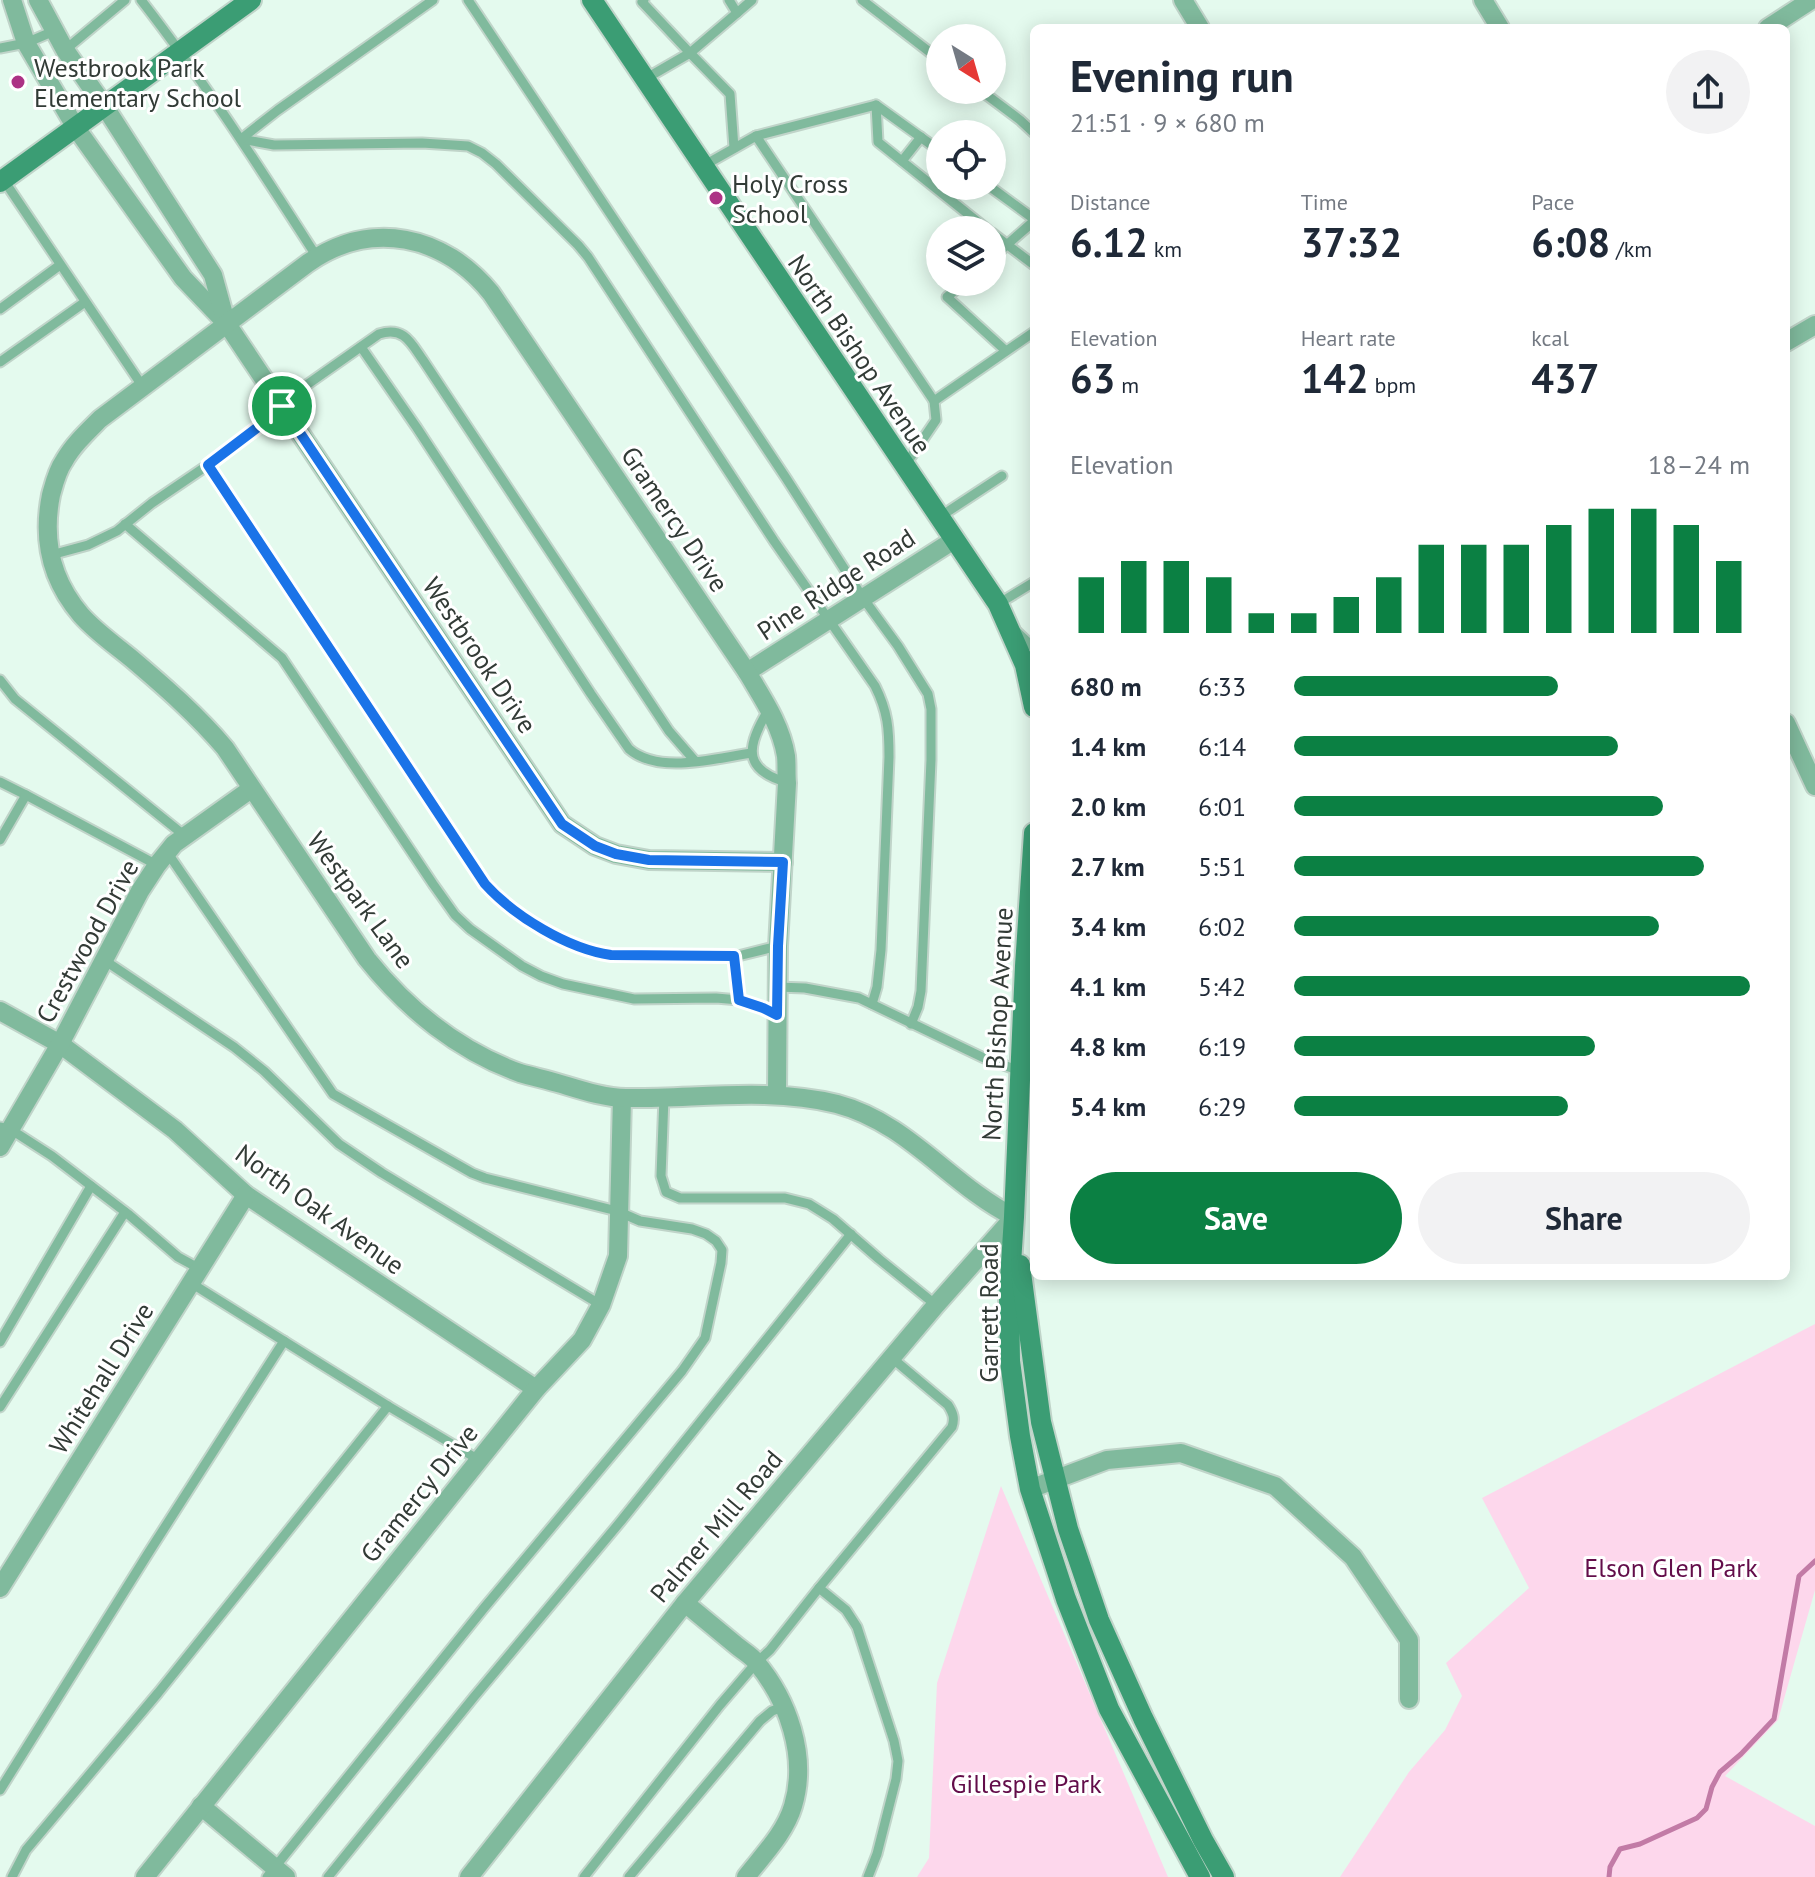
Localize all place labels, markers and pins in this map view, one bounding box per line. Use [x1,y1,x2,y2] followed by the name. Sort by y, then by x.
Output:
[34,51,242,114] place label: Westbrook Park Elementary School
[9,73,27,91] marker: Westbrook Park Elementary School
[732,167,848,230] place label: Holy Cross School
[707,189,725,207] marker: Holy Cross School
[248,372,316,440] pin

